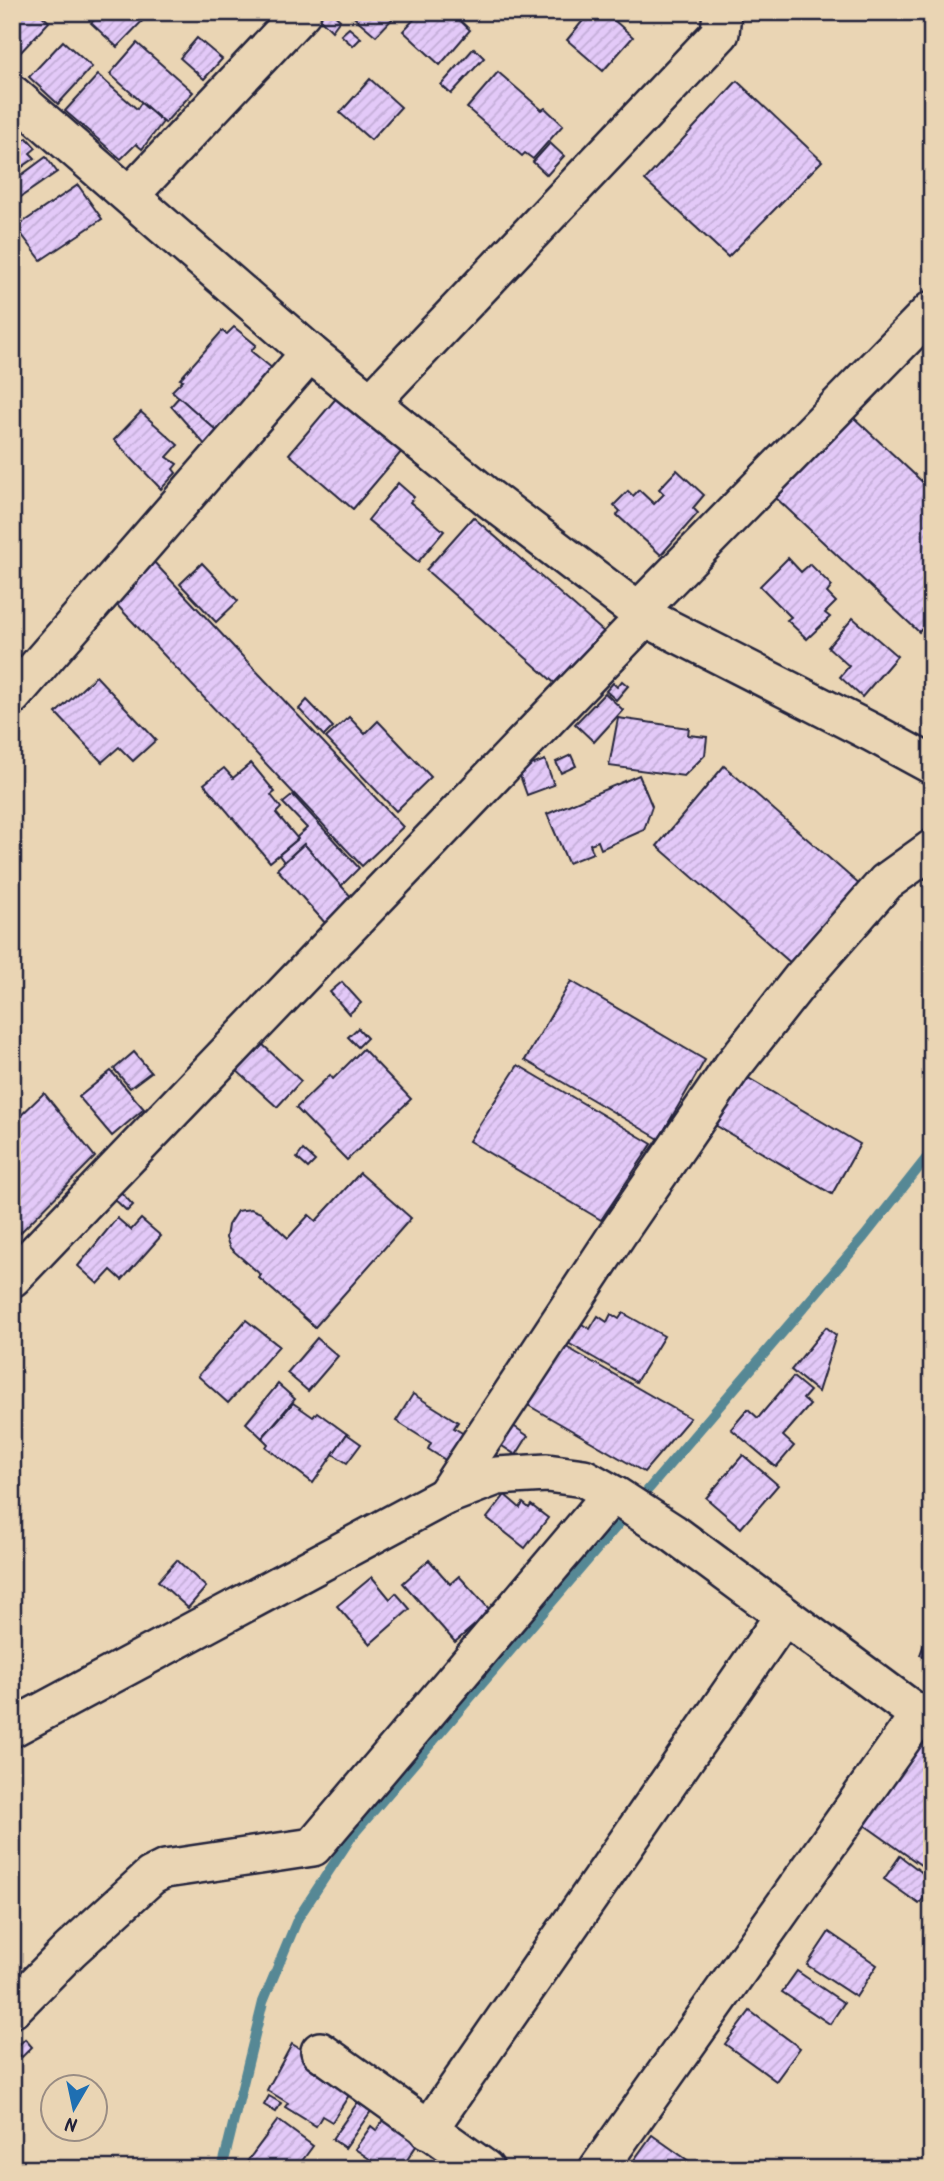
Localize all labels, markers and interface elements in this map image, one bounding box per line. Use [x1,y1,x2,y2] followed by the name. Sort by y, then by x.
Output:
[38,2072,108,2142] north arrow
[63,2107,80,2139] text: N

